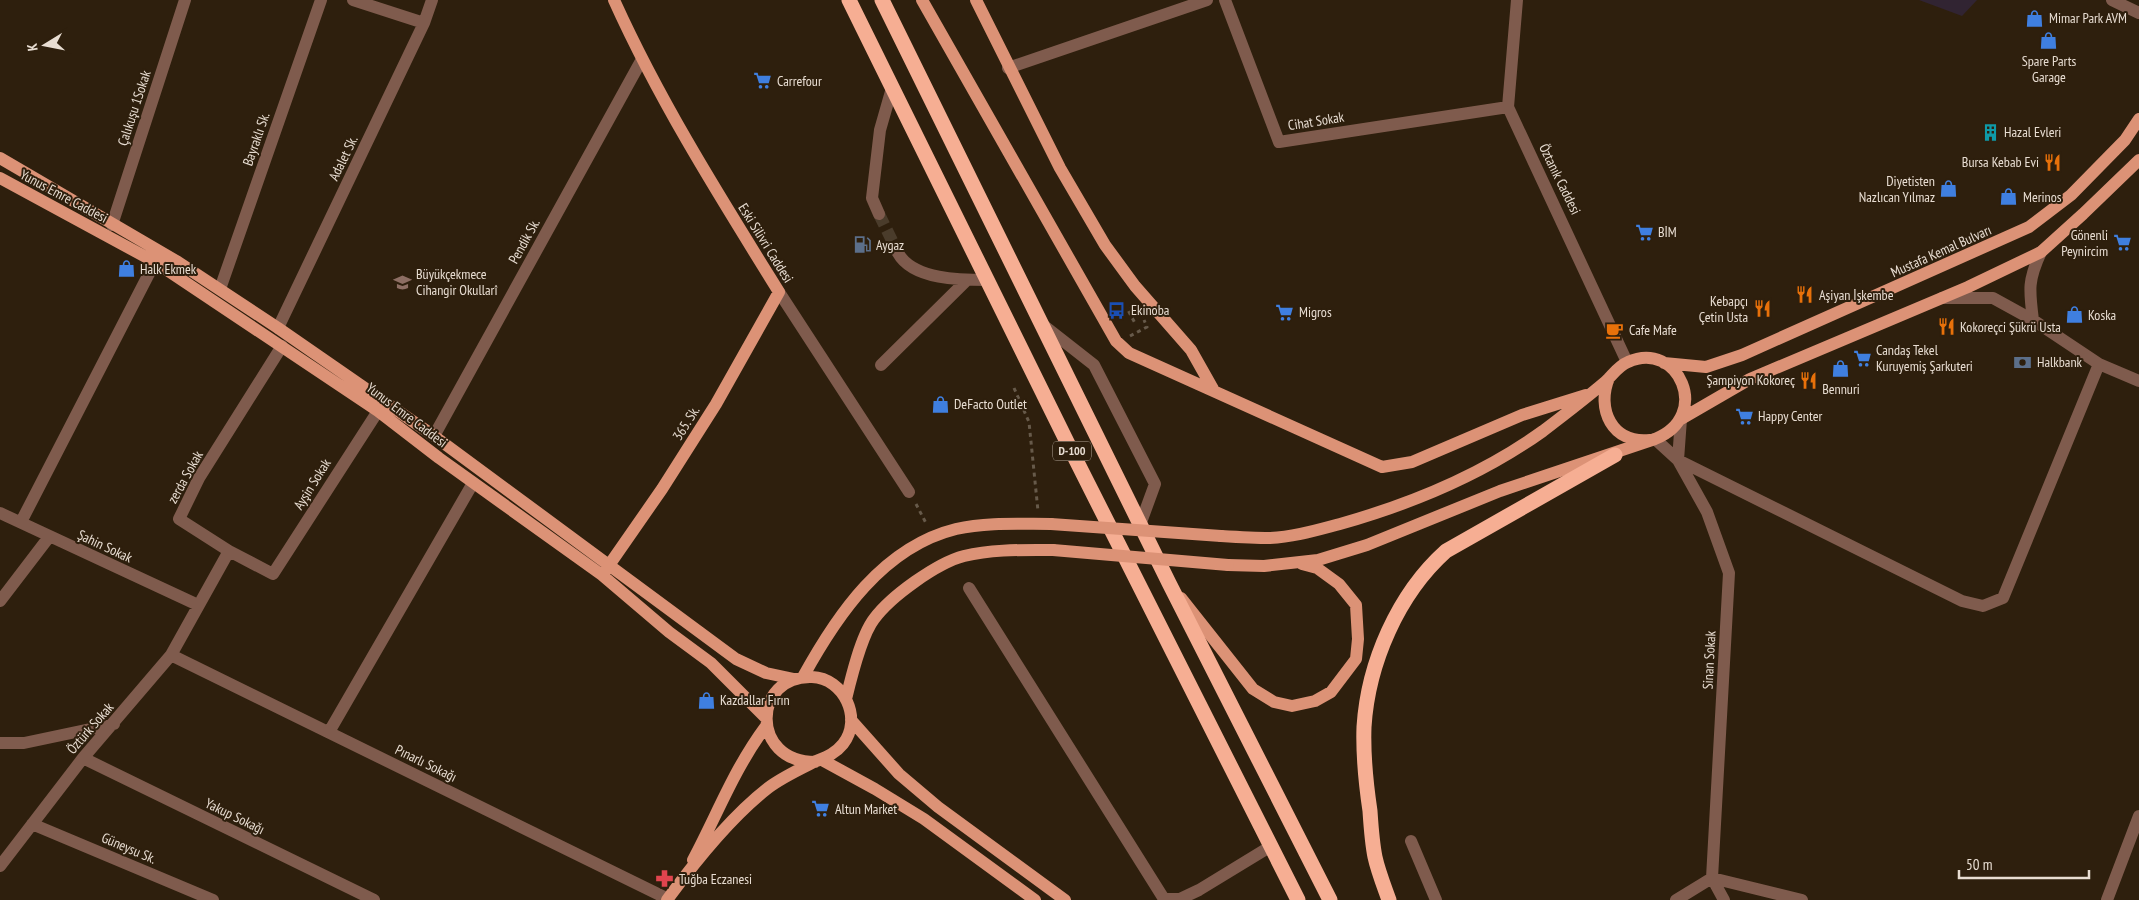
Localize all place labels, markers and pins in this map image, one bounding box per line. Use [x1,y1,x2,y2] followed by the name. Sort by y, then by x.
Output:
[2025,8,2045,28] shop icon: Mimar Park AVM
[2049,9,2127,27] place label: Mimar Park AVM
[2039,31,2059,51] shop icon: Spare Parts Garage
[2022,52,2077,86] place label: Spare Parts Garage
[753,71,773,91] supermarket icon: Carrefour
[777,72,822,90] place label: Carrefour
[1980,122,2000,142] building icon: Hazal Evleri
[2004,123,2061,141] place label: Hazal Evleri
[2043,152,2063,172] restaurant icon: Bursa Kebab Evi
[1962,153,2039,171] place label: Bursa Kebab Evi
[1859,172,1935,206] place label: Diyetisten Nazlıcan Yılmaz
[1939,179,1959,199] shop icon: Diyetisten Nazlıcan Yılmaz
[1999,187,2019,207] shop icon: Merinos
[2023,188,2062,206] place label: Merinos
[1634,222,1654,242] supermarket icon: BİM
[1658,223,1677,241] place label: BİM
[2061,226,2108,260] place label: Gönenli Peynircim
[2112,233,2132,253] supermarket icon: Gönenli Peynircim
[852,235,872,255] fuel station icon: Aygaz
[876,236,904,254] place label: Aygaz
[116,259,136,279] shop icon: Halk Ekmek
[140,260,197,278] place label: Halk Ekmek
[416,265,498,299] place label: Büyükçekmece Cihangir Okullarî
[392,272,412,292] school or university icon: Büyükçekmece Cihangir Okullarî
[1795,285,1815,305] restaurant icon: Aşiyan İşkembe
[1819,286,1894,304] place label: Aşiyan İşkembe
[1699,292,1748,326] place label: Kebapçı Çetin Usta
[1752,299,1772,319] restaurant icon: Kebapçı Çetin Usta
[1107,300,1127,320] bus stop icon: Ekinoba
[1131,301,1169,319] place label: Ekinoba
[1275,302,1295,322] supermarket icon: Migros
[1299,303,1332,321] place label: Migros
[2064,305,2084,325] shop icon: Koska
[2088,306,2116,324] place label: Koska
[1936,317,1956,337] restaurant icon: Kokoreçci Şükrü Usta
[1960,318,2061,336] place label: Kokoreçci Şükrü Usta
[1605,320,1625,340] cafe icon: Cafe Mafe
[1629,321,1677,339] place label: Cafe Mafe
[1876,341,1973,375] place label: Candaş Tekel Kuruyemiş Şarkuteri
[1852,348,1872,368] supermarket icon: Candaş Tekel Kuruyemiş Şarkuteri
[2013,352,2033,372] bank icon: Halkbank
[2037,353,2083,371] place label: Halkbank
[1831,359,1851,379] shop icon: Bennuri
[1799,370,1819,390] restaurant icon: Şampiyon Kokoreç
[1707,371,1795,389] place label: Şampiyon Kokoreç
[1822,380,1860,398] place label: Bennuri
[930,394,950,414] shop icon: DeFacto Outlet
[954,395,1027,413] place label: DeFacto Outlet
[1734,406,1754,426] supermarket icon: Happy Center
[1758,407,1822,425] place label: Happy Center
[696,690,716,710] shop icon: Kazdallar Fırın
[720,691,790,709] place label: Kazdallar Fırın
[811,799,831,819] supermarket icon: Altun Market
[835,800,897,818] place label: Altun Market
[655,869,675,889] pharmacy icon: Tuğba Eczanesi
[679,870,752,888] place label: Tuğba Eczanesi

